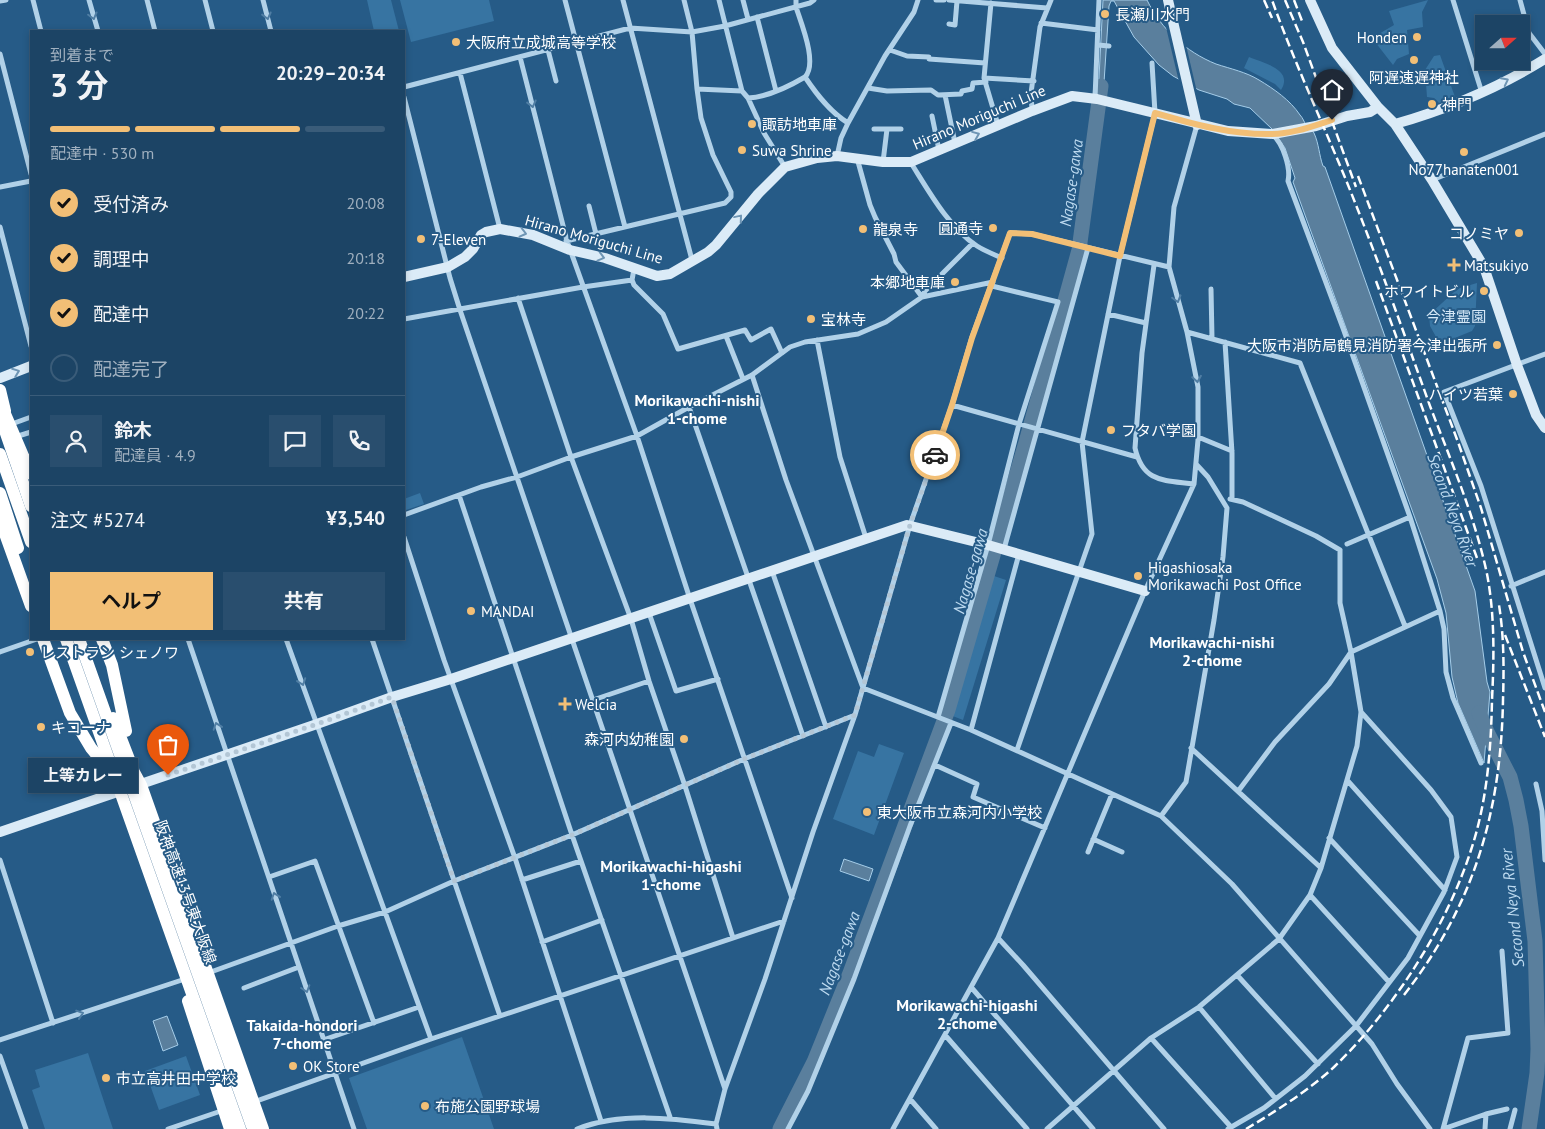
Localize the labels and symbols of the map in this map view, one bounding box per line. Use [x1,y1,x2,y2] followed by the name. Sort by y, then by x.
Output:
[1115,5,1190,24] place label: 長瀬川水門
[1099,8,1111,20] marker: 長瀬川水門
[88,11,98,19] one-way arrow
[261,11,272,20] one-way arrow
[1475,15,1530,70] north arrow
[1357,28,1407,47] place label: Honden
[1411,31,1423,43] marker: Honden
[466,33,616,52] place label: 大阪府立成城高等学校
[450,36,462,48] marker: 大阪府立成城高等学校
[1408,54,1420,66] marker: 阿遅速遅神社
[1369,68,1459,87] place label: 阿遅速遅神社
[1311,69,1353,120] pin
[1500,77,1509,87] one-way arrow
[910,80,1048,154] street label: Hirano Moriguchi Line
[1442,95,1472,114] place label: 神門
[1426,98,1438,110] marker: 神門
[526,99,537,108] one-way arrow
[762,115,837,134] place label: 諏訪地車庫
[746,118,758,130] marker: 諏訪地車庫
[971,130,980,141] one-way arrow
[1055,138,1087,228] water label: Nagase-gawa
[752,141,832,160] place label: Suwa Shrine
[736,144,748,156] marker: Suwa Shrine
[1458,146,1470,158] marker: No77hanaten001
[1408,160,1520,179] place label: No77hanaten001
[523,210,665,268] street label: Hirano Moriguchi Line
[733,215,741,224] one-way arrow
[938,219,983,238] place label: 圓通寺
[873,220,918,239] place label: 龍泉寺
[987,222,999,234] marker: 圓通寺
[857,223,869,235] marker: 龍泉寺
[1449,224,1509,243] place label: コノミヤ
[518,227,527,238] one-way arrow
[1513,227,1525,239] marker: コノミヤ
[431,230,486,249] place label: 7-Eleven
[415,233,427,245] marker: 7-Eleven
[596,251,605,262] one-way arrow
[1464,256,1529,275] place label: Matsukiyo
[1448,259,1460,271] marker: Matsukiyo
[870,273,945,292] place label: 本郷地車庫
[949,276,961,288] marker: 本郷地車庫
[1384,282,1474,301] place label: ホワイトビル
[1478,285,1490,297] marker: ホワイトビル
[1172,294,1182,303] one-way arrow
[1426,307,1486,326] park label: 今津霊園
[821,310,866,329] place label: 宝林寺
[805,313,817,325] marker: 宝林寺
[1247,336,1487,355] place label: 大阪市消防局鶴見消防署今津出張所
[1491,339,1503,351] marker: 大阪市消防局鶴見消防署今津出張所
[11,368,19,378] one-way arrow
[1191,376,1202,384] one-way arrow
[1428,385,1503,404] place label: ハイツ若葉
[1507,388,1519,400] marker: ハイツ若葉
[634,390,760,428] district label: Morikawachi-nishi 1-chome
[1121,421,1196,440] place label: フタバ学園
[1105,424,1117,436] marker: フタバ学園
[910,430,960,480] courier
[1423,450,1483,571] water label: Second Neya River
[948,526,992,616] water label: Nagase-gawa
[1148,558,1302,594] place label: Higashiosaka Morikawachi Post Office
[1132,570,1144,582] marker: Higashiosaka Morikawachi Post Office
[481,602,534,621] place label: MANDAI
[465,605,477,617] marker: MANDAI
[1149,632,1275,670] district label: Morikawachi-nishi 2-chome
[40,643,179,662] place label: レストラン シェノワ
[24,646,36,658] marker: レストラン シェノワ
[296,677,306,685] one-way arrow
[575,695,617,714] place label: Welcia
[559,698,571,710] marker: Welcia
[51,718,111,737] place label: キコーナ
[35,721,47,733] marker: キコーナ
[213,722,223,730] one-way arrow
[147,724,189,775] pin
[584,730,674,749] place label: 森河内幼稚園
[678,733,690,745] marker: 森河内幼稚園
[28,758,138,792] callout: 上等カレー
[877,803,1042,822] place label: 東大阪市立森河内小学校
[861,806,873,818] marker: 東大阪市立森河内小学校
[151,818,221,966] street label: 阪神高速13号東大阪線
[1496,846,1528,968] water label: Second Neya River
[600,856,742,894] district label: Morikawachi-higashi 1-chome
[271,892,281,901] one-way arrow
[814,908,864,998] water label: Nagase-gawa
[301,984,311,992] one-way arrow
[896,995,1038,1033] district label: Morikawachi-higashi 2-chome
[75,1010,83,1020] one-way arrow
[247,1015,357,1053] district label: Takaida-hondori 7-chome
[303,1057,360,1076] place label: OK Store
[287,1060,299,1072] marker: OK Store
[116,1069,236,1088] place label: 市立高井田中学校
[100,1072,112,1084] marker: 市立高井田中学校
[435,1097,540,1116] place label: 布施公園野球場
[419,1100,431,1112] marker: 布施公園野球場

